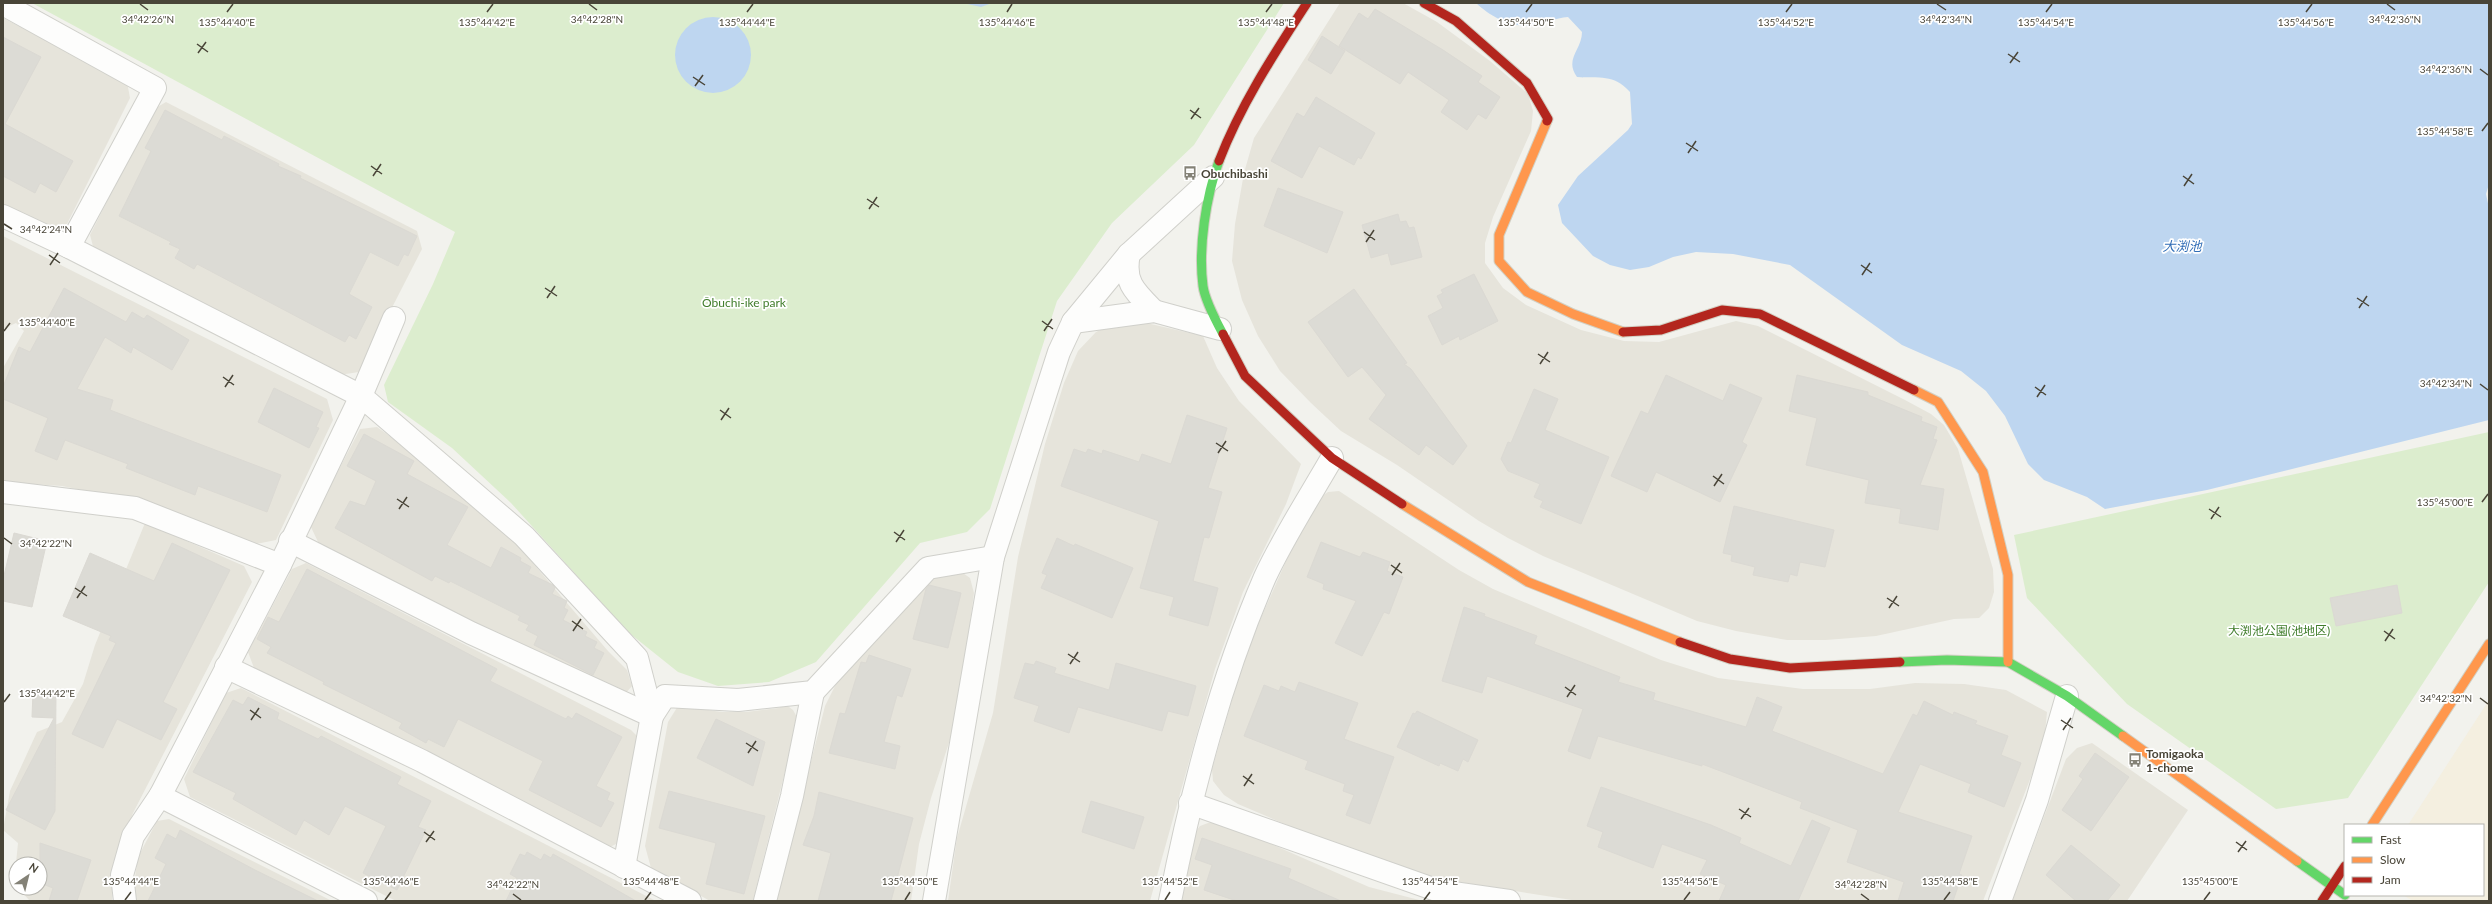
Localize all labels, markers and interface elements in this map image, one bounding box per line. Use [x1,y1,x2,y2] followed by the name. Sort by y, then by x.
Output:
[122,13,174,25] text: 34°42'26"N
[571,13,623,25] text: 34°42'28"N
[1920,13,1972,25] text: 34°42'34"N
[2369,13,2421,25] text: 34°42'36"N
[199,16,255,28] text: 135°44'40"E
[459,16,515,28] text: 135°44'42"E
[719,16,775,28] text: 135°44'44"E
[979,16,1035,28] text: 135°44'46"E
[1238,16,1294,28] text: 135°44'48"E
[1498,16,1554,28] text: 135°44'50"E
[1758,16,1814,28] text: 135°44'52"E
[2018,16,2074,28] text: 135°44'54"E
[2278,16,2334,28] text: 135°44'56"E
[2420,63,2472,75] text: 34°42'36"N
[2417,125,2473,137] text: 135°44'58"E
[1182,165,1198,181] bus stop icon: Obuchibashi
[1201,166,1268,181] place label: Obuchibashi
[20,223,72,235] text: 34°42'24"N
[2162,238,2203,254] water label: 大渕池
[702,295,787,310] park label: Ōbuchi-ike park
[19,316,75,328] text: 135°44'40"E
[2420,377,2472,389] text: 34°42'34"N
[2417,496,2473,508] text: 135°45'00"E
[20,537,72,549] text: 34°42'22"N
[2228,623,2330,638] park label: 大渕池公園(池地区)
[19,687,75,699] text: 135°44'42"E
[2420,692,2472,704] text: 34°42'32"N
[2146,746,2204,775] place label: Tomigaoka 1-chome
[2127,752,2143,768] bus stop icon: Tomigaoka 1-chome
[2344,824,2484,896] legend
[2380,832,2402,847] text: Fast
[2380,852,2406,867] text: Slow
[8,856,48,896] north arrow
[27,860,41,875] text: N
[2380,872,2401,887] text: Jam
[103,875,159,887] text: 135°44'44"E
[363,875,419,887] text: 135°44'46"E
[623,875,679,887] text: 135°44'48"E
[882,875,938,887] text: 135°44'50"E
[1142,875,1198,887] text: 135°44'52"E
[1402,875,1458,887] text: 135°44'54"E
[1662,875,1718,887] text: 135°44'56"E
[1922,875,1978,887] text: 135°44'58"E
[2182,875,2238,887] text: 135°45'00"E
[487,878,539,890] text: 34°42'22"N
[1835,878,1887,890] text: 34°42'28"N

